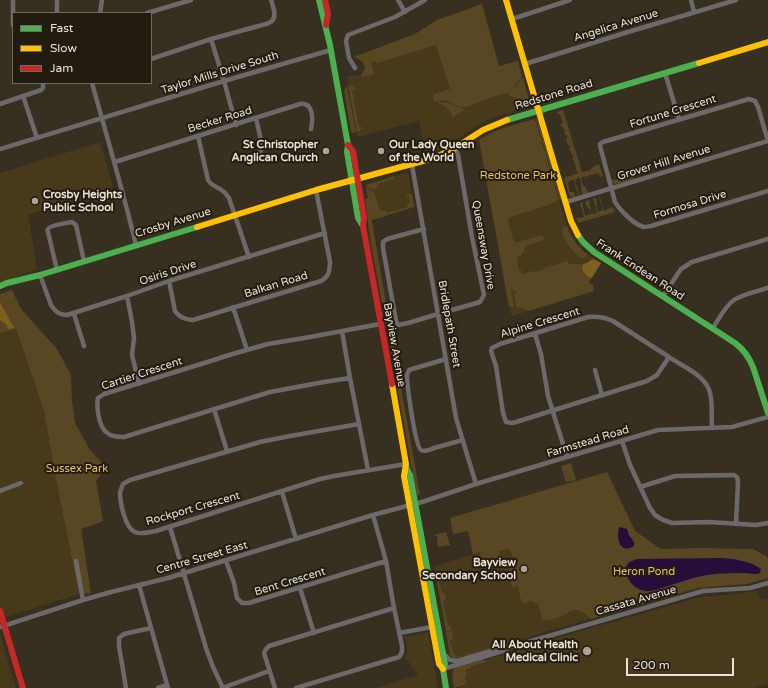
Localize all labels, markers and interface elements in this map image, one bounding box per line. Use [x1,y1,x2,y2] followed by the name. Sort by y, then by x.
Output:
[572,7,660,45] street label: Angelica Avenue
[12,12,152,84] legend
[50,21,73,35] text: Fast
[50,41,77,55] text: Slow
[160,49,280,97] street label: Taylor Mills Drive South
[50,61,73,75] text: Jam
[514,77,594,113] street label: Redstone Road
[628,93,718,131] street label: Fortune Crescent
[186,104,254,136] street label: Becker Road
[232,138,318,164] place label: St Christopher Anglican Church
[389,138,475,164] place label: Our Lady Queen of the World
[616,143,712,183] street label: Grover Hill Avenue
[321,146,331,156] marker: St Christopher Anglican Church
[376,146,386,156] marker: Our Lady Queen of the World
[480,169,556,183] park label: Redstone Park
[43,188,122,214] place label: Crosby Heights Public School
[652,188,728,222] street label: Formosa Drive
[30,196,40,206] marker: Crosby Heights Public School
[469,199,497,291] street label: Queensway Drive
[133,205,213,241] street label: Crosby Avenue
[593,237,687,303] street label: Frank Endean Road
[138,258,198,288] street label: Osiris Drive
[243,269,309,301] street label: Balkan Road
[435,279,463,369] street label: Bridlepath Street
[380,302,408,388] street label: Bayview Avenue
[499,305,581,341] street label: Alpine Crescent
[100,355,184,393] street label: Cartier Crescent
[545,423,631,461] street label: Farmstead Road
[46,462,108,476] park label: Sussex Park
[144,489,242,529] street label: Rockport Crescent
[155,539,249,577] street label: Centre Street East
[422,556,516,582] place label: Bayview Secondary School
[519,564,529,574] marker: Bayview Secondary School
[253,565,327,599] street label: Bent Crescent
[613,565,675,579] park label: Heron Pond
[594,583,678,619] street label: Cassata Avenue
[492,638,578,664] place label: All About Health Medical Clinic
[581,645,593,657] marker: All About Health Medical Clinic
[628,650,736,676] scale bar
[633,658,670,672] text: 200 m

